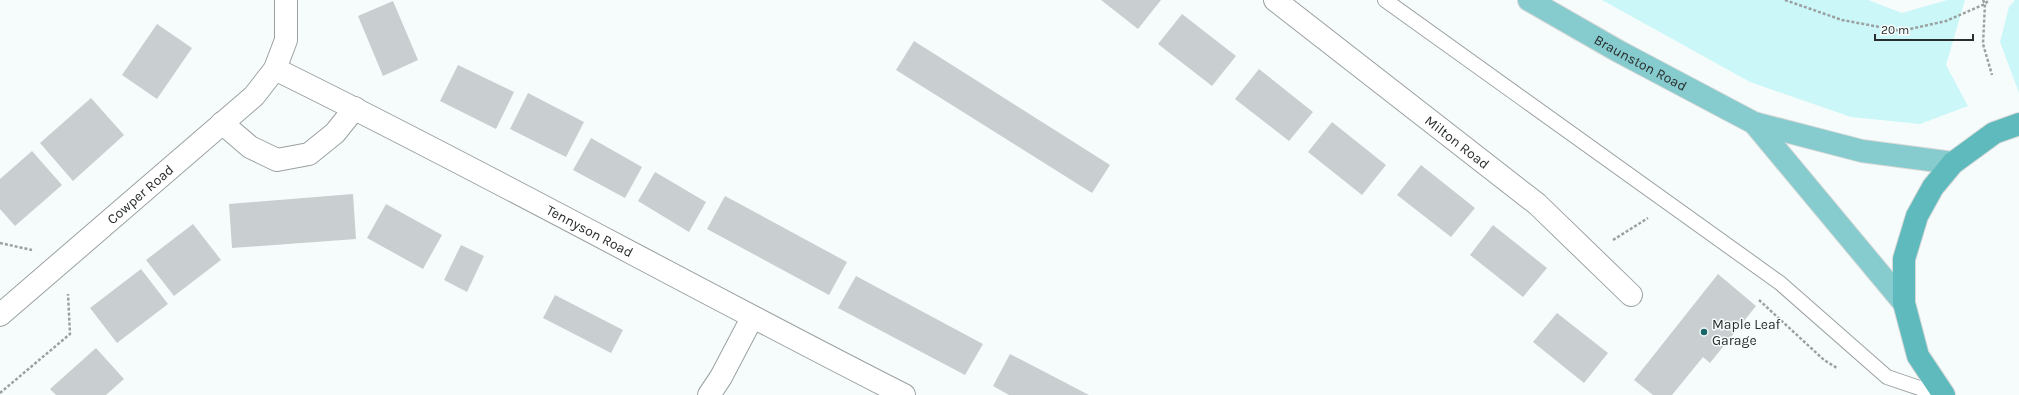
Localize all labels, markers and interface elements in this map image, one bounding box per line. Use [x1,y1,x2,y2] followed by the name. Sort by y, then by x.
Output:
[1875,16,1973,42] scale bar
[1881,23,1909,37] text: 20 m
[1591,31,1690,95] street label: Braunston Road
[1421,112,1493,173] street label: Milton Road
[104,161,177,228] street label: Cowper Road
[543,201,636,261] street label: Tennyson Road
[1712,316,1781,349] place label: Maple Leaf Garage
[1699,327,1709,337] marker: Maple Leaf Garage

